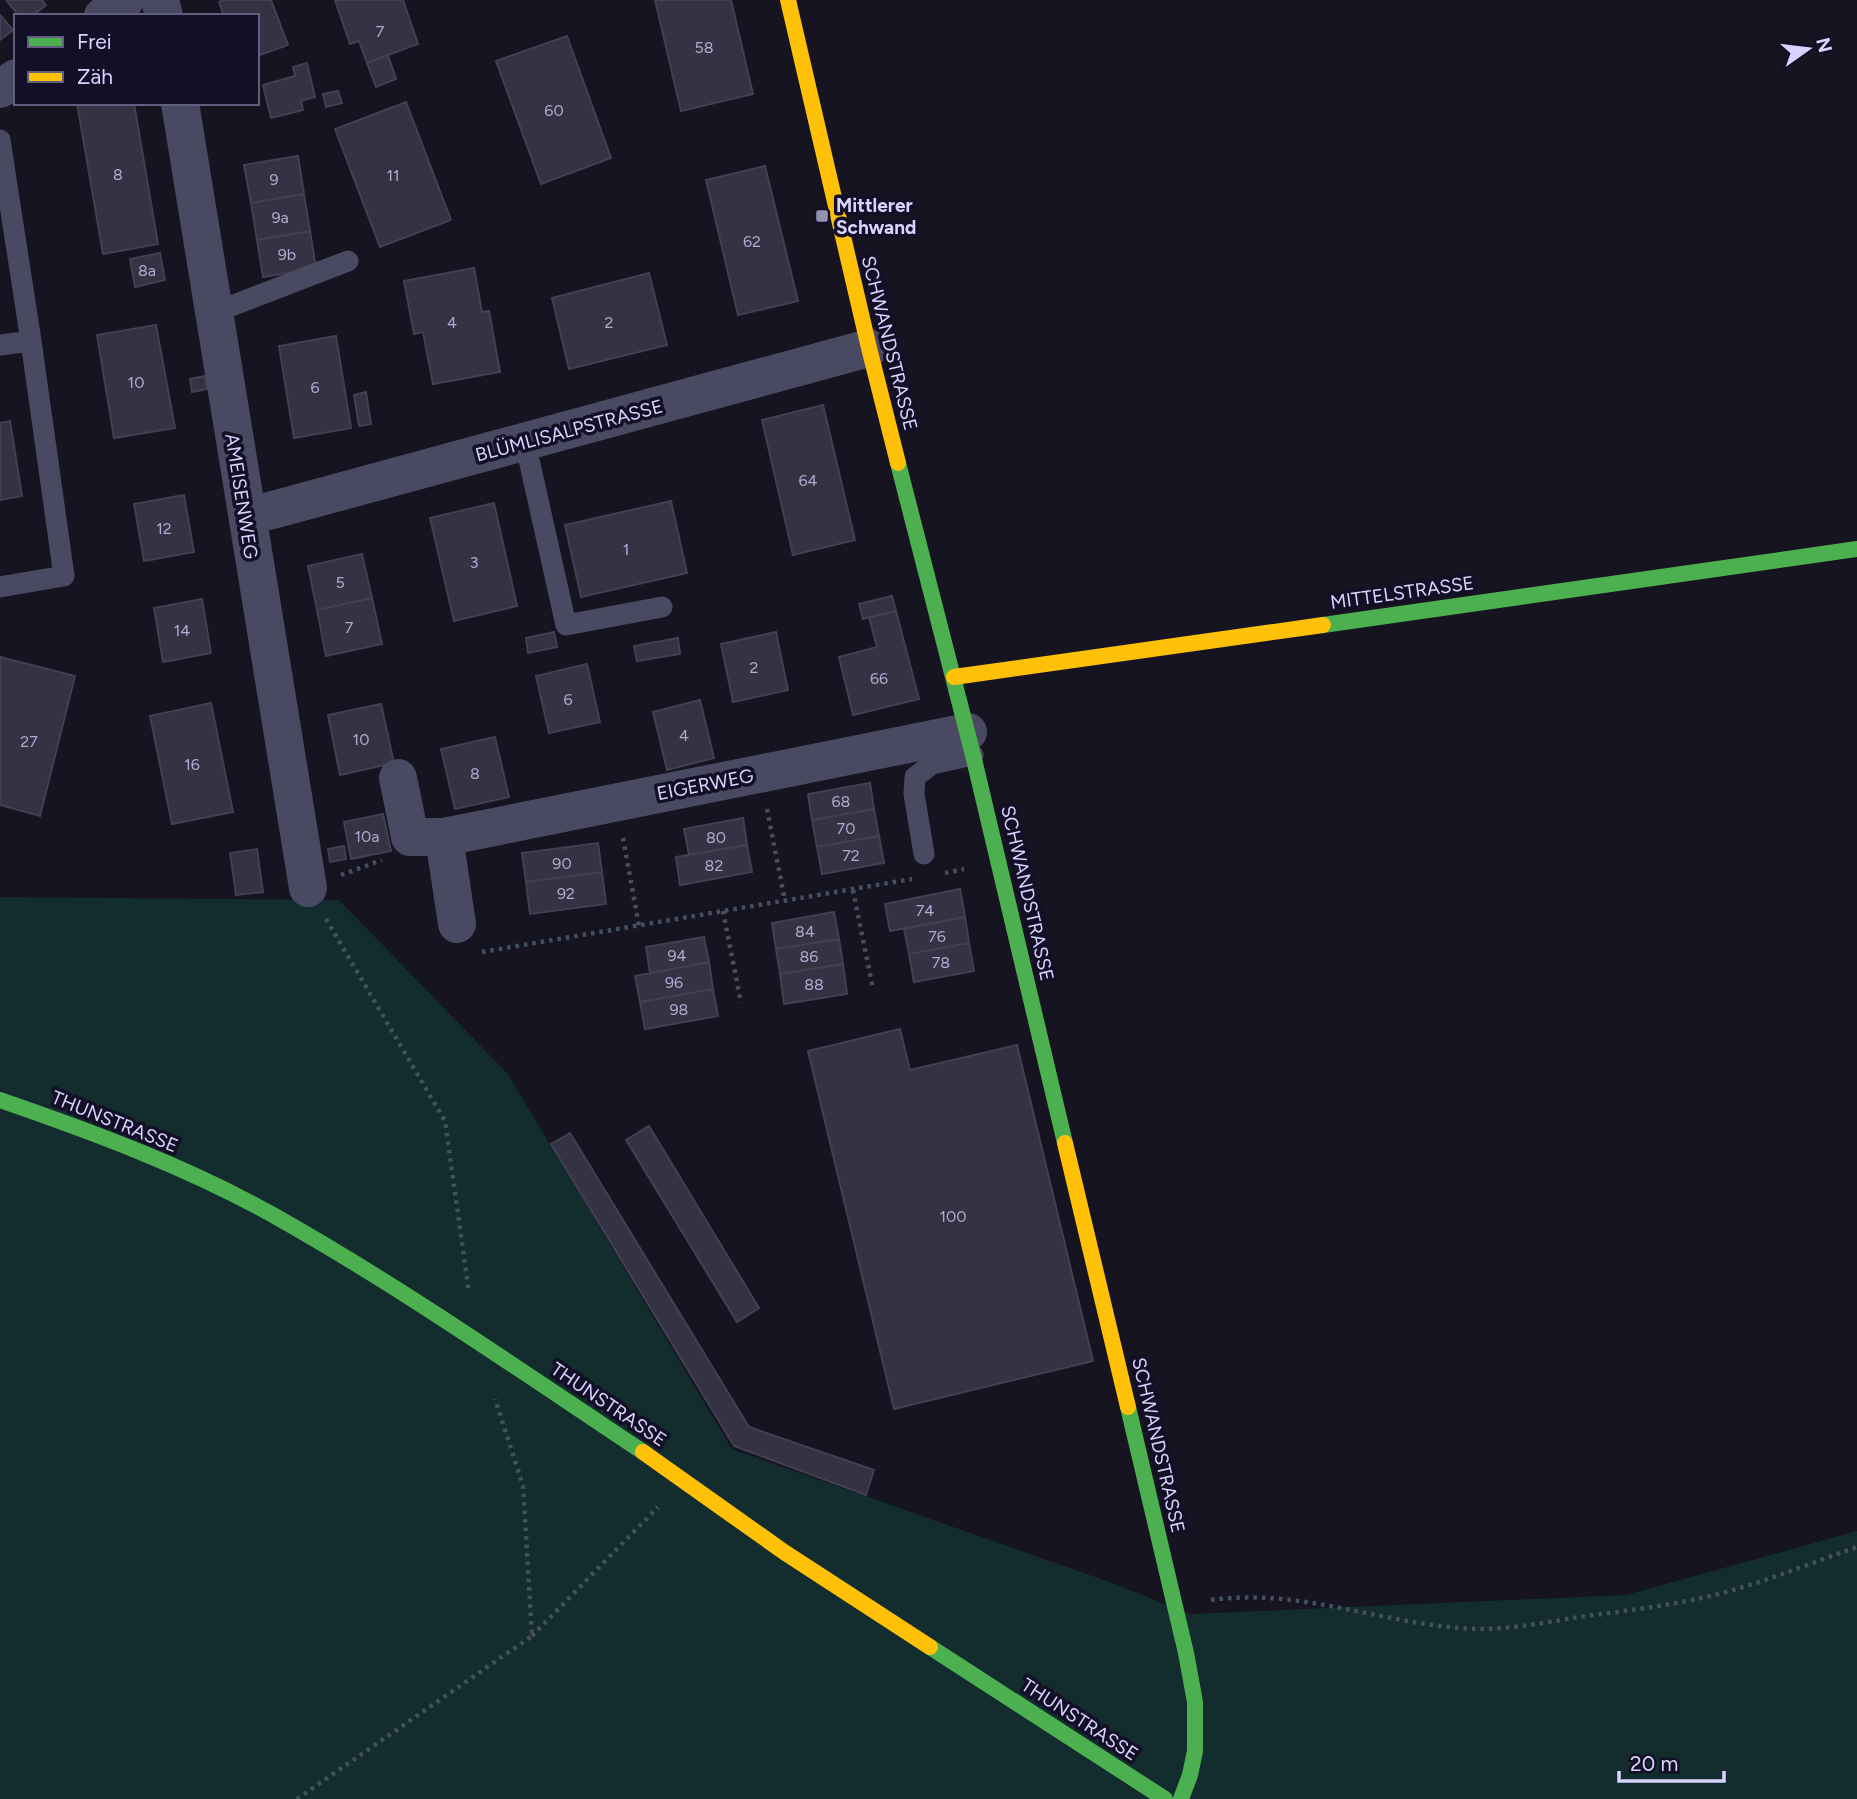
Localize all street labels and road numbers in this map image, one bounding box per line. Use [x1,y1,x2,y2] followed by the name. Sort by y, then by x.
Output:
[857,253,922,433] street label: SCHWANDSTRASSE
[473,394,665,467] street label: BLÜMLISALPSTRASSE
[220,432,263,561] street label: AMEISENWEG
[1329,571,1475,614] street label: MITTELSTRASSE
[655,764,755,805] street label: EIGERWEG
[996,803,1059,983] street label: SCHWANDSTRASSE
[48,1086,181,1157] street label: THUNSTRASSE
[1127,1355,1190,1535] street label: SCHWANDSTRASSE
[547,1357,671,1452] street label: THUNSTRASSE
[1017,1673,1142,1766] street label: THUNSTRASSE

